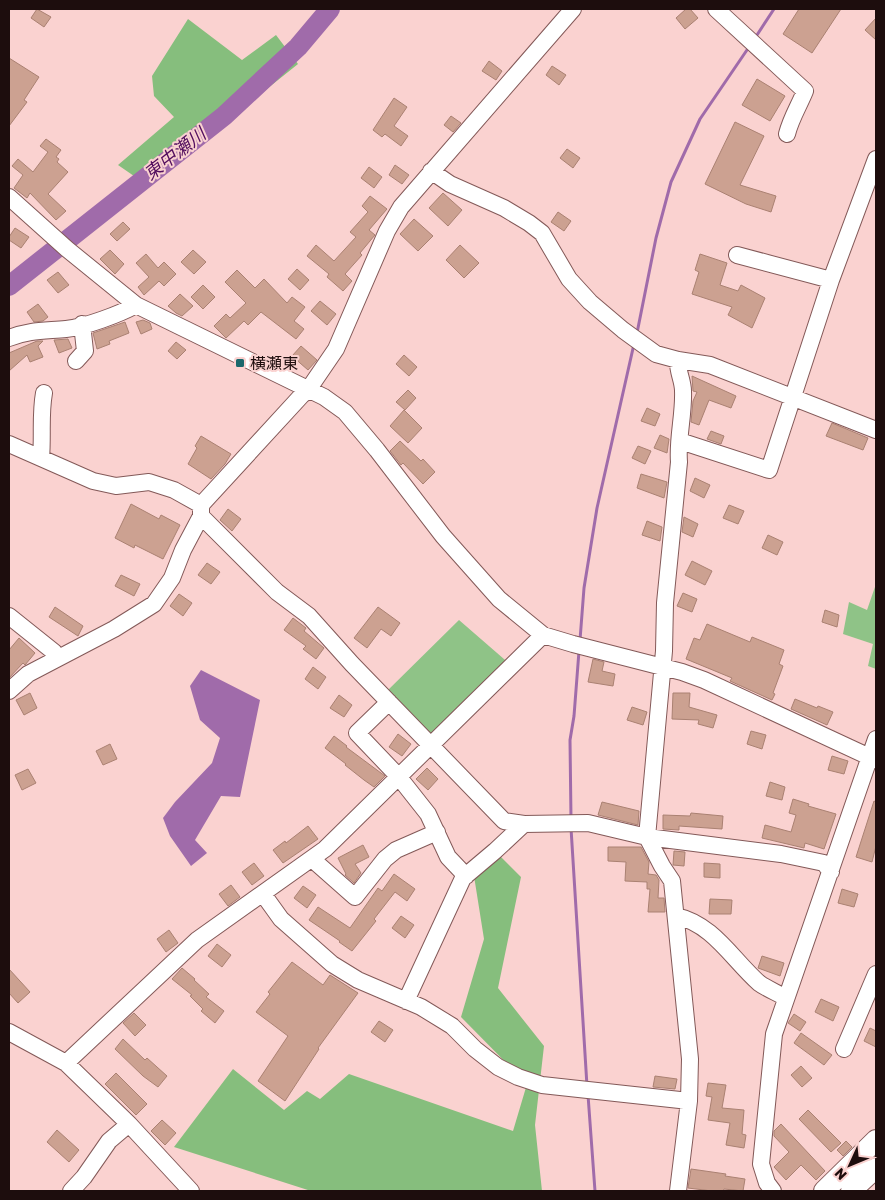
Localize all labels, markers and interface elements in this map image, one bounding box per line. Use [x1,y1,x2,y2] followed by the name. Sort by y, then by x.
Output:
[140,122,212,185] water label: 東中瀬川
[250,354,298,373] place label: 横瀬東
[234,357,246,369] marker: 横瀬東
[825,1140,875,1190] north arrow
[831,1164,851,1183] text: N

